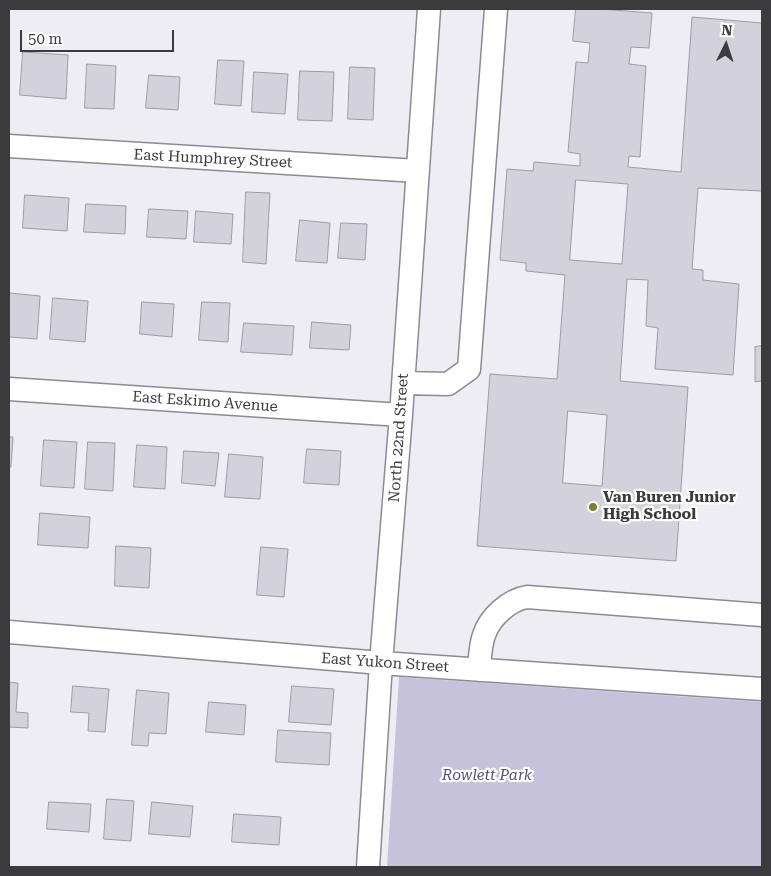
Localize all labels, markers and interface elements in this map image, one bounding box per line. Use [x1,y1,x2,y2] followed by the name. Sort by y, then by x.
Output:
[22,20,176,52] scale bar
[701,20,751,70] north arrow
[721,22,733,38] text: N
[28,30,62,48] text: 50 m
[133,146,293,172] street label: East Humphrey Street
[386,373,412,503] street label: North 22nd Street
[132,388,278,416] street label: East Eskimo Avenue
[603,489,736,524] place label: Van Buren Junior High School
[587,501,599,513] marker: Van Buren Junior High School
[321,650,449,676] street label: East Yukon Street
[442,767,532,785] park label: Rowlett Park

